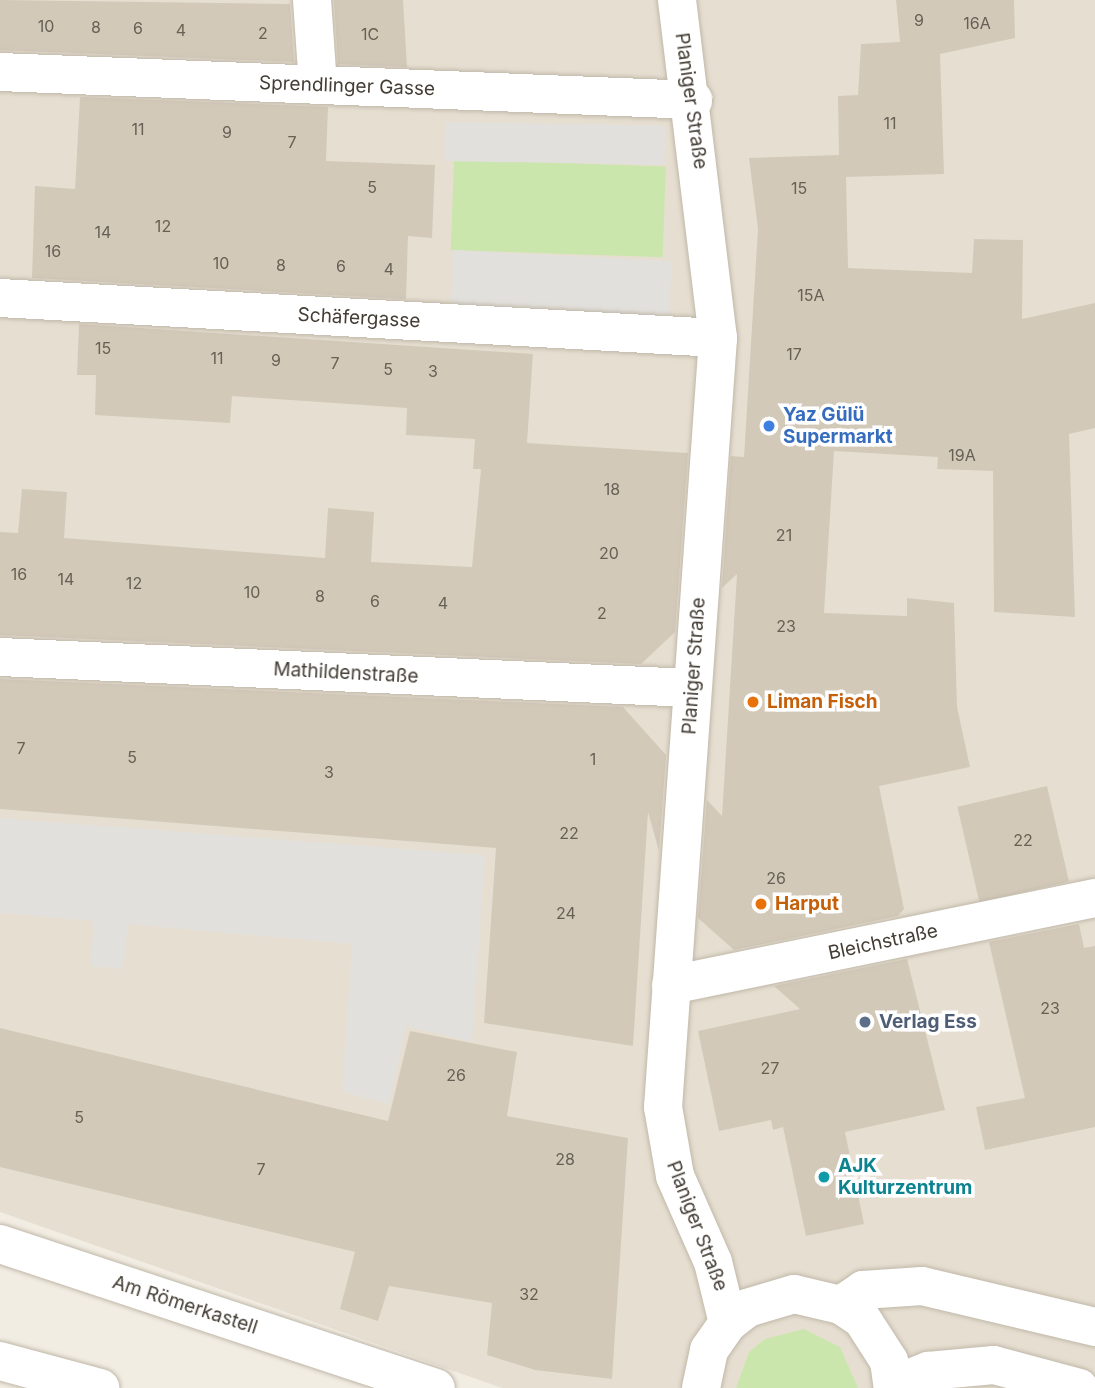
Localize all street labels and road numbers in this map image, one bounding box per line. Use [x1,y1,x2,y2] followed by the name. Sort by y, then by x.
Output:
[670,31,712,171] street label: Planiger Straße
[259,72,435,100] street label: Sprendlinger Gasse
[297,303,421,333] street label: Schäfergasse
[678,597,710,735] street label: Planiger Straße
[273,658,419,688] street label: Mathildenstraße
[826,919,940,965] street label: Bleichstraße
[662,1158,732,1294] street label: Planiger Straße
[110,1271,260,1339] street label: Am Römerkastell

